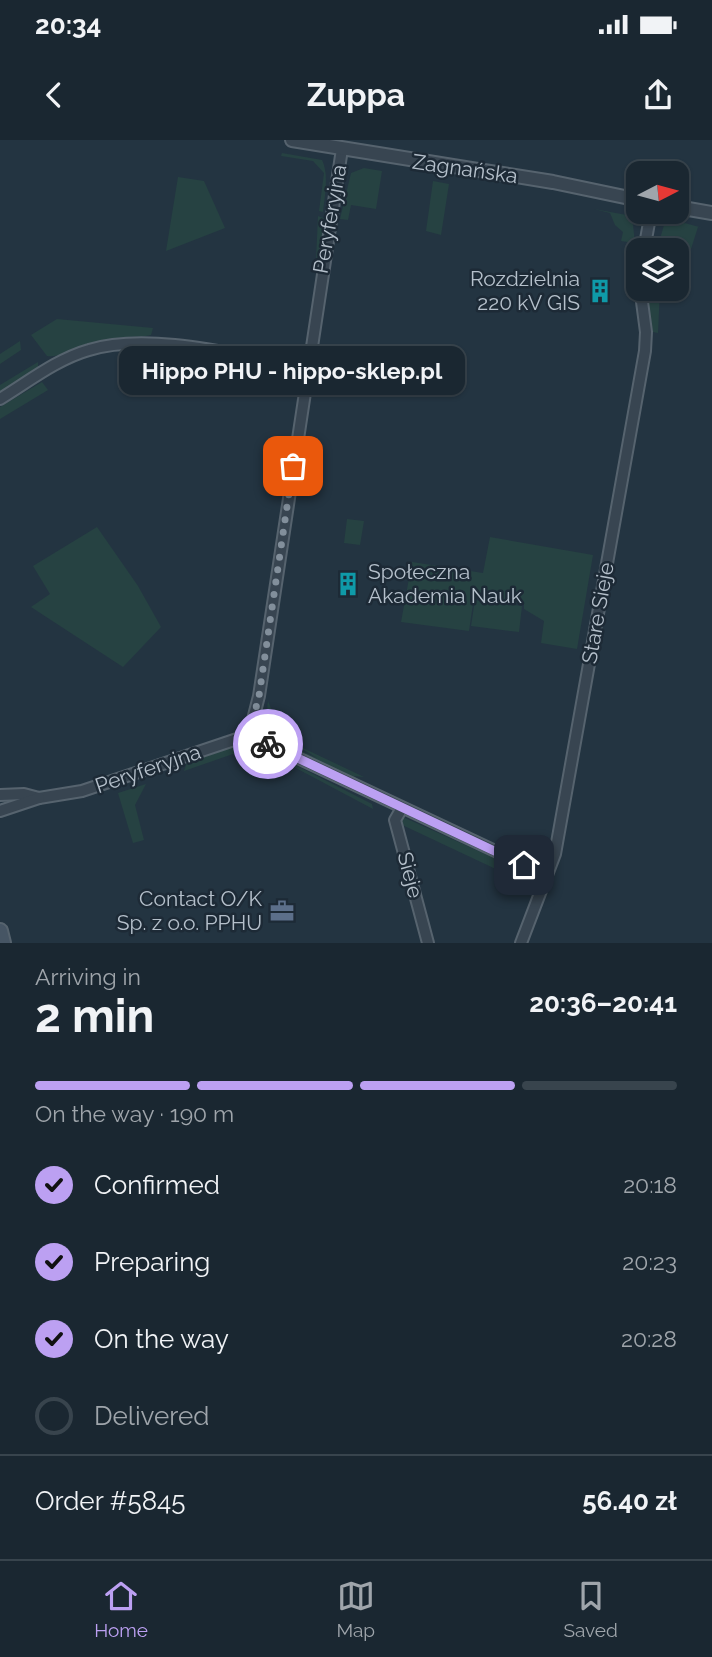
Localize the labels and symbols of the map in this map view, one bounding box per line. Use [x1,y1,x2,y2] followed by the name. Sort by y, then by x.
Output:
[411,149,519,188] street label: Zagnańska
[626,161,690,224] north arrow
[308,163,351,275] street label: Peryferyjna
[470,266,580,315] place label: Rozdzielnia 220 kV GIS
[586,277,614,305] building icon: Rozdzielnia 220 kV GIS
[120,347,466,396] callout: Hippo PHU - hippo-sklep.pl
[263,436,323,496] pin
[368,559,522,608] place label: Społeczna Akademia Nauk
[576,560,619,666] street label: Stare Sieje
[334,570,362,598] building icon: Społeczna Akademia Nauk
[233,709,303,779] courier
[92,739,204,798] street label: Peryferyjna
[494,835,554,895] pin
[392,849,429,901] street label: Sieje
[117,886,262,935] place label: Contact O/K Sp. z o.o. PPHU
[268,897,296,925] office icon: Contact O/K Sp. z o.o. PPHU

